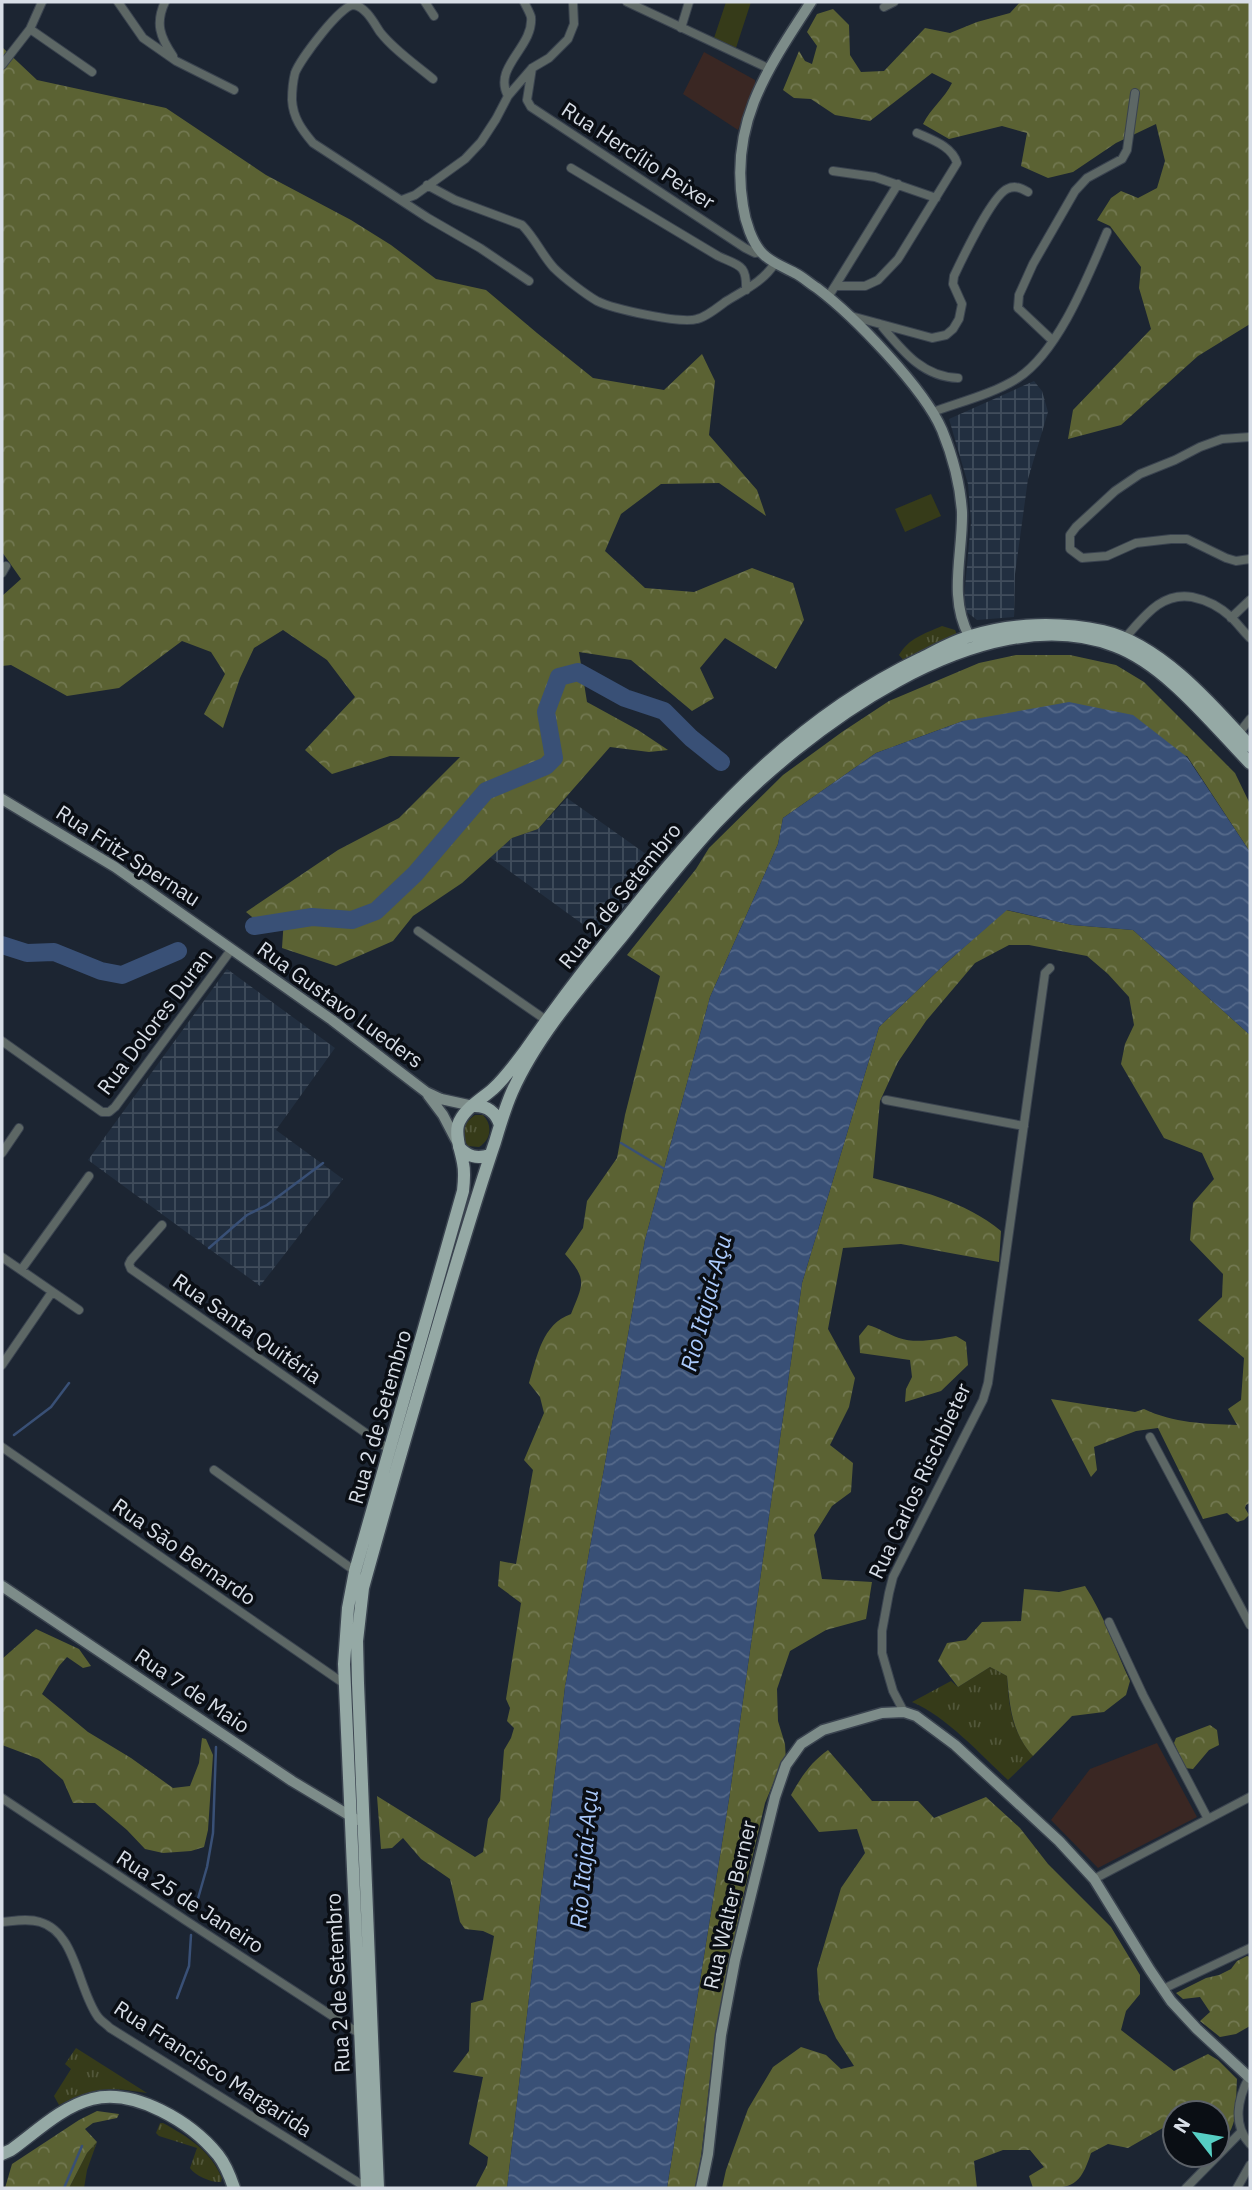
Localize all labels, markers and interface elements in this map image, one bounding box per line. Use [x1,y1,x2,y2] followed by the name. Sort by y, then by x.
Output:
[556,95,721,215] street label: Rua Hercílio Peixer
[51,798,206,912] street label: Rua Fritz Spernau
[552,817,687,974] street label: Rua 2 de Setembro
[252,934,429,1074] street label: Rua Gustavo Lueders
[90,943,218,1100] street label: Rua Dolores Duran
[672,1231,738,1374] water label: Rio Itajaí-Açu
[168,1266,327,1390] street label: Rua Santa Quitéria
[341,1326,417,1507] street label: Rua 2 de Setembro
[861,1378,977,1583] street label: Rua Carlos Rischbieter
[107,1491,262,1611] street label: Rua São Bernardo
[130,1641,256,1739] street label: Rua 7 de Maio
[562,1788,604,1930] water label: Rio Itajaí-Açu
[696,1817,762,1992] street label: Rua Walter Berner
[111,1843,270,1959] street label: Rua 25 de Janeiro
[318,1892,356,2074] street label: Rua 2 de Setembro
[109,1994,318,2143] street label: Rua Francisco Margarida
[1161,2099,1231,2169] north arrow
[1168,2113,1195,2137] text: N

